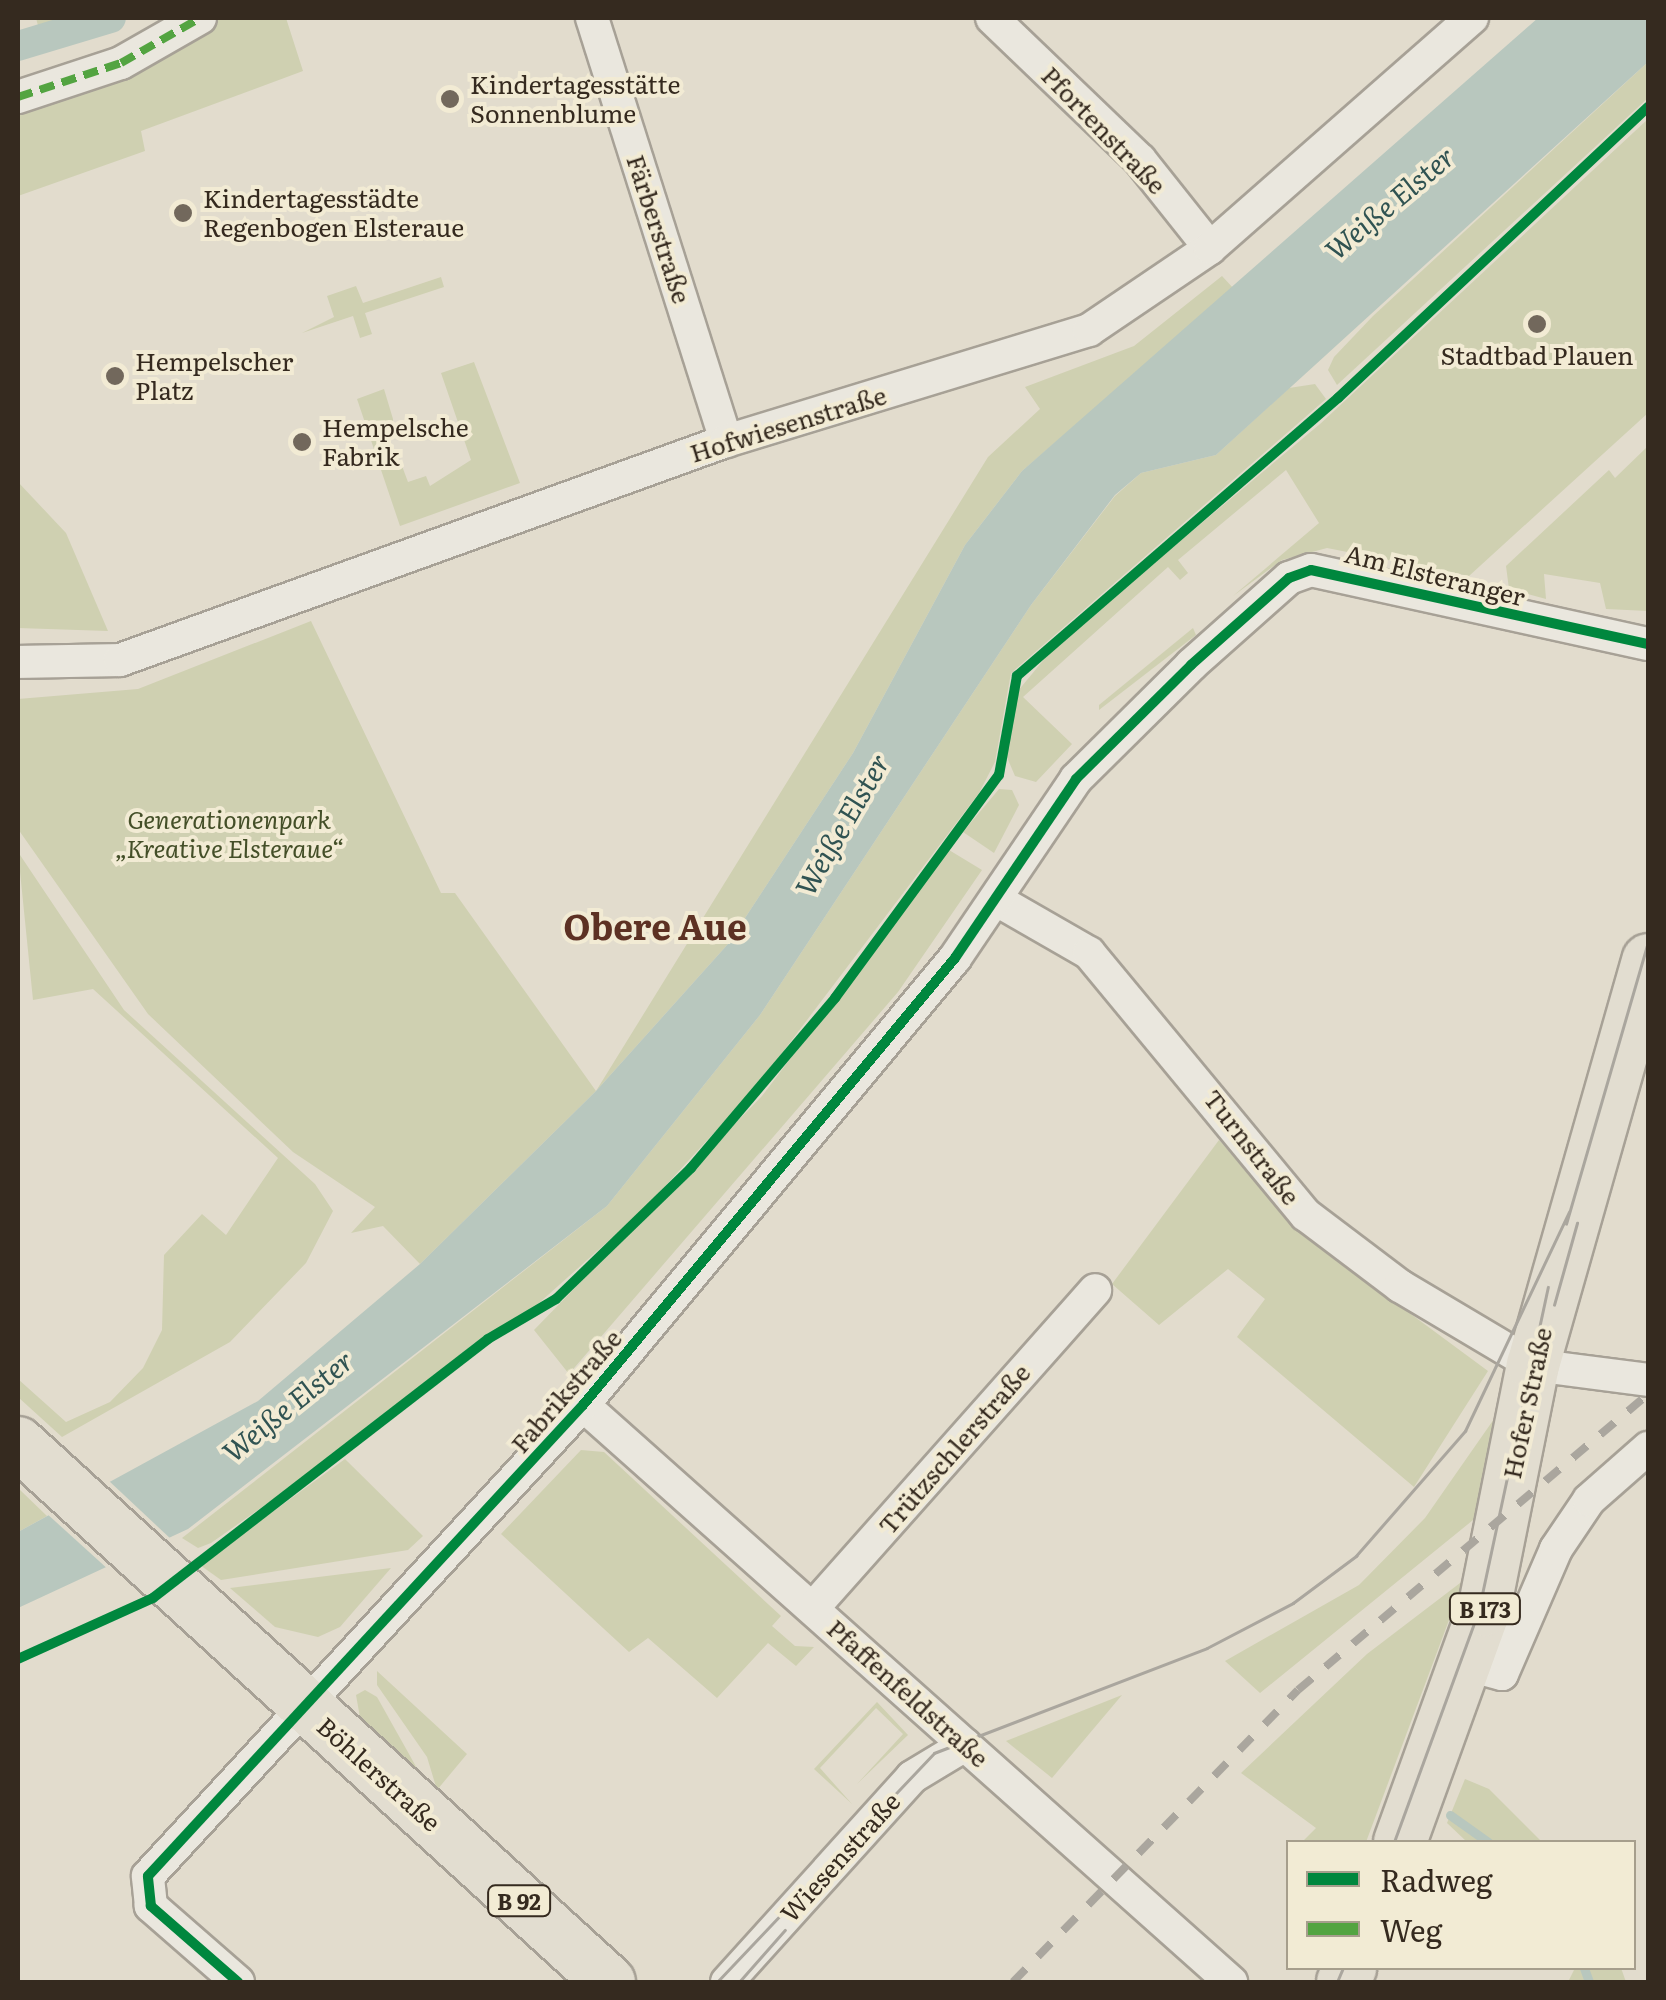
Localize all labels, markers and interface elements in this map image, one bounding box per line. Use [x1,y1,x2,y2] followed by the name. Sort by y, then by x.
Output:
[1036,60,1172,200] street label: Pfortenstraße
[470,70,681,129] place label: Kindertagesstätte Sonnenblume
[439,88,461,110] marker: Kindertagesstätte Sonnenblume
[1318,138,1460,266] water label: Weiße Elster
[621,151,697,307] street label: Färberstraße
[203,184,464,243] place label: Kindertagesstädte Regenbogen Elsteraue
[172,202,194,224] marker: Kindertagesstädte Regenbogen Elsteraue
[1526,313,1548,335] marker: Stadtbad Plauen
[1440,340,1634,370] place label: Stadtbad Plauen
[135,347,293,406] place label: Hempelscher Platz
[104,365,126,387] marker: Hempelscher Platz
[686,380,890,468] street label: Hofwiesenstraße
[322,413,469,472] place label: Hempelsche Fabrik
[291,431,313,453] marker: Hempelsche Fabrik
[1342,538,1528,612] street label: Am Elsteranger
[787,747,895,901] water label: Weiße Elster
[115,805,343,864] park label: Generationenpark „Kreative Elsteraue“
[563,904,747,946] district label: Obere Aue
[1198,1083,1306,1211] street label: Turnstraße
[504,1323,628,1459] street label: Fabrikstraße
[1496,1325,1558,1481] street label: Hofer Straße
[215,1342,359,1468] water label: Weiße Elster
[872,1358,1036,1540] street label: Trützschlerstraße
[1448,1592,1522,1626] road number: B 173
[821,1613,995,1773] street label: Pfaffenfeldstraße
[311,1711,447,1837] street label: Böhlerstraße
[774,1786,906,1928] street label: Wiesenstraße
[1286,1840,1636,1970] legend
[1380,1857,1493,1901] text: Radweg
[486,1884,552,1918] road number: B 92
[1380,1907,1442,1951] text: Weg

